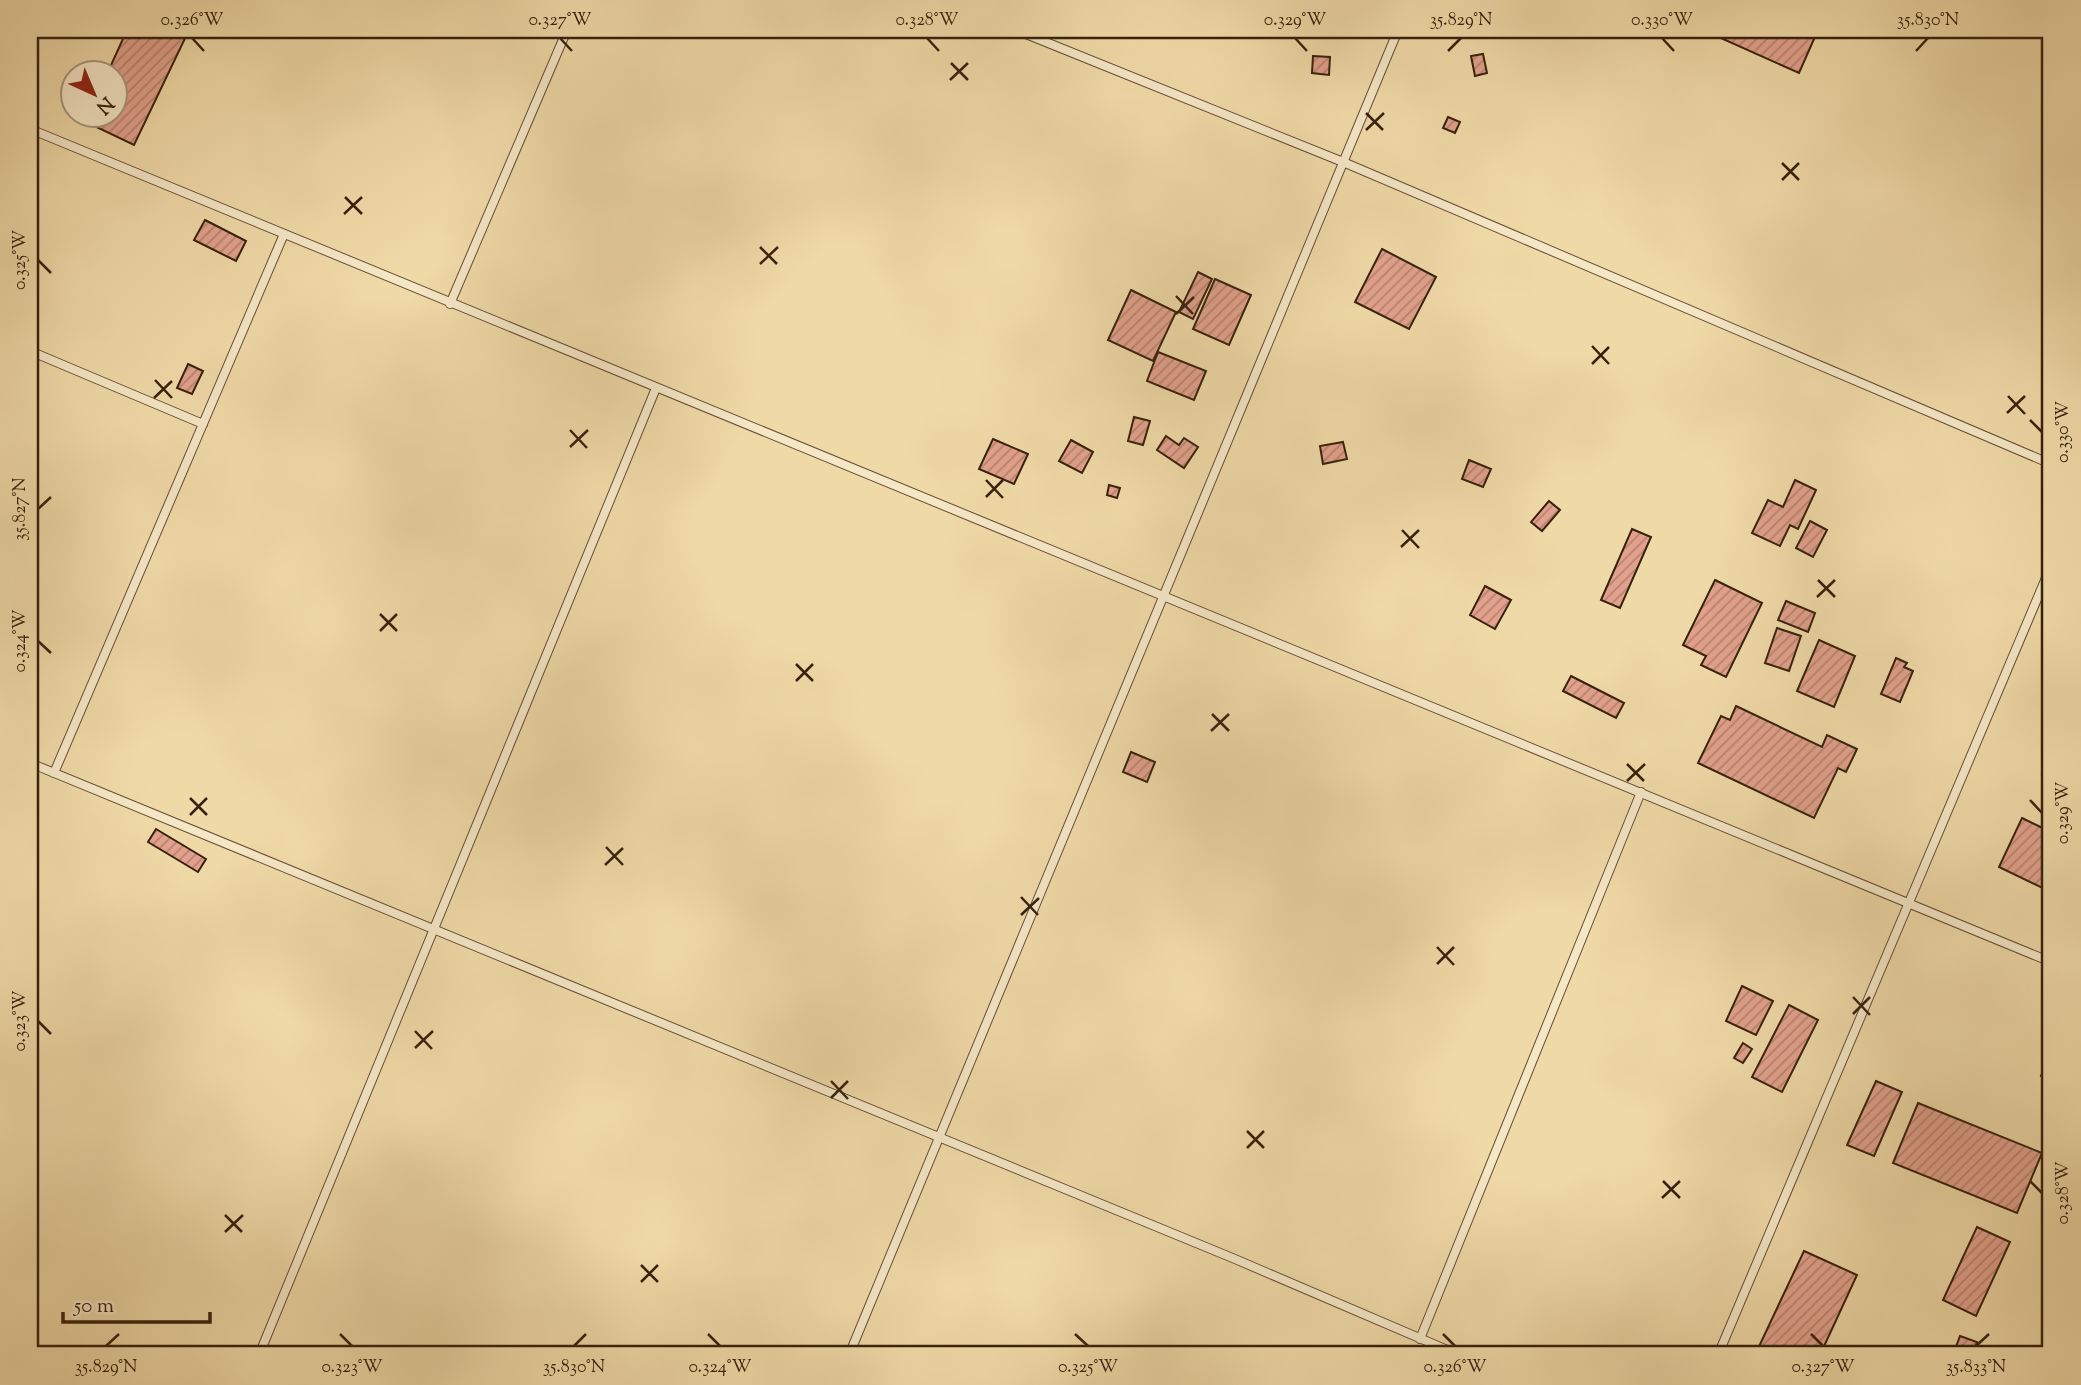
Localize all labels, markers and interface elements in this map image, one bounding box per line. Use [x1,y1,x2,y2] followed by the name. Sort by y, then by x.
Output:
[161,8,223,34] text: 0.326°W
[529,8,591,34] text: 0.327°W
[896,8,958,34] text: 0.328°W
[1264,8,1326,34] text: 0.329°W
[1430,8,1492,34] text: 35.829°N
[1631,8,1693,34] text: 0.330°W
[1897,8,1959,34] text: 35.830°N
[60,60,130,130] north arrow
[89,89,119,119] text: N
[8,230,34,290] text: 0.325°W
[2051,401,2077,463] text: 0.330°W
[8,477,34,541] text: 35.827°N
[8,610,34,672] text: 0.324°W
[2051,782,2077,844] text: 0.329°W
[8,990,34,1052] text: 0.323°W
[2051,1162,2077,1224] text: 0.328°W
[63,1280,210,1324] scale bar
[73,1292,114,1322] text: 50 m
[75,1355,137,1381] text: 35.829°N
[321,1355,383,1381] text: 0.323°W
[543,1355,605,1381] text: 35.830°N
[689,1355,751,1381] text: 0.324°W
[1058,1355,1118,1381] text: 0.325°W
[1424,1355,1486,1381] text: 0.326°W
[1792,1355,1854,1381] text: 0.327°W
[1946,1355,2006,1381] text: 35.833°N

